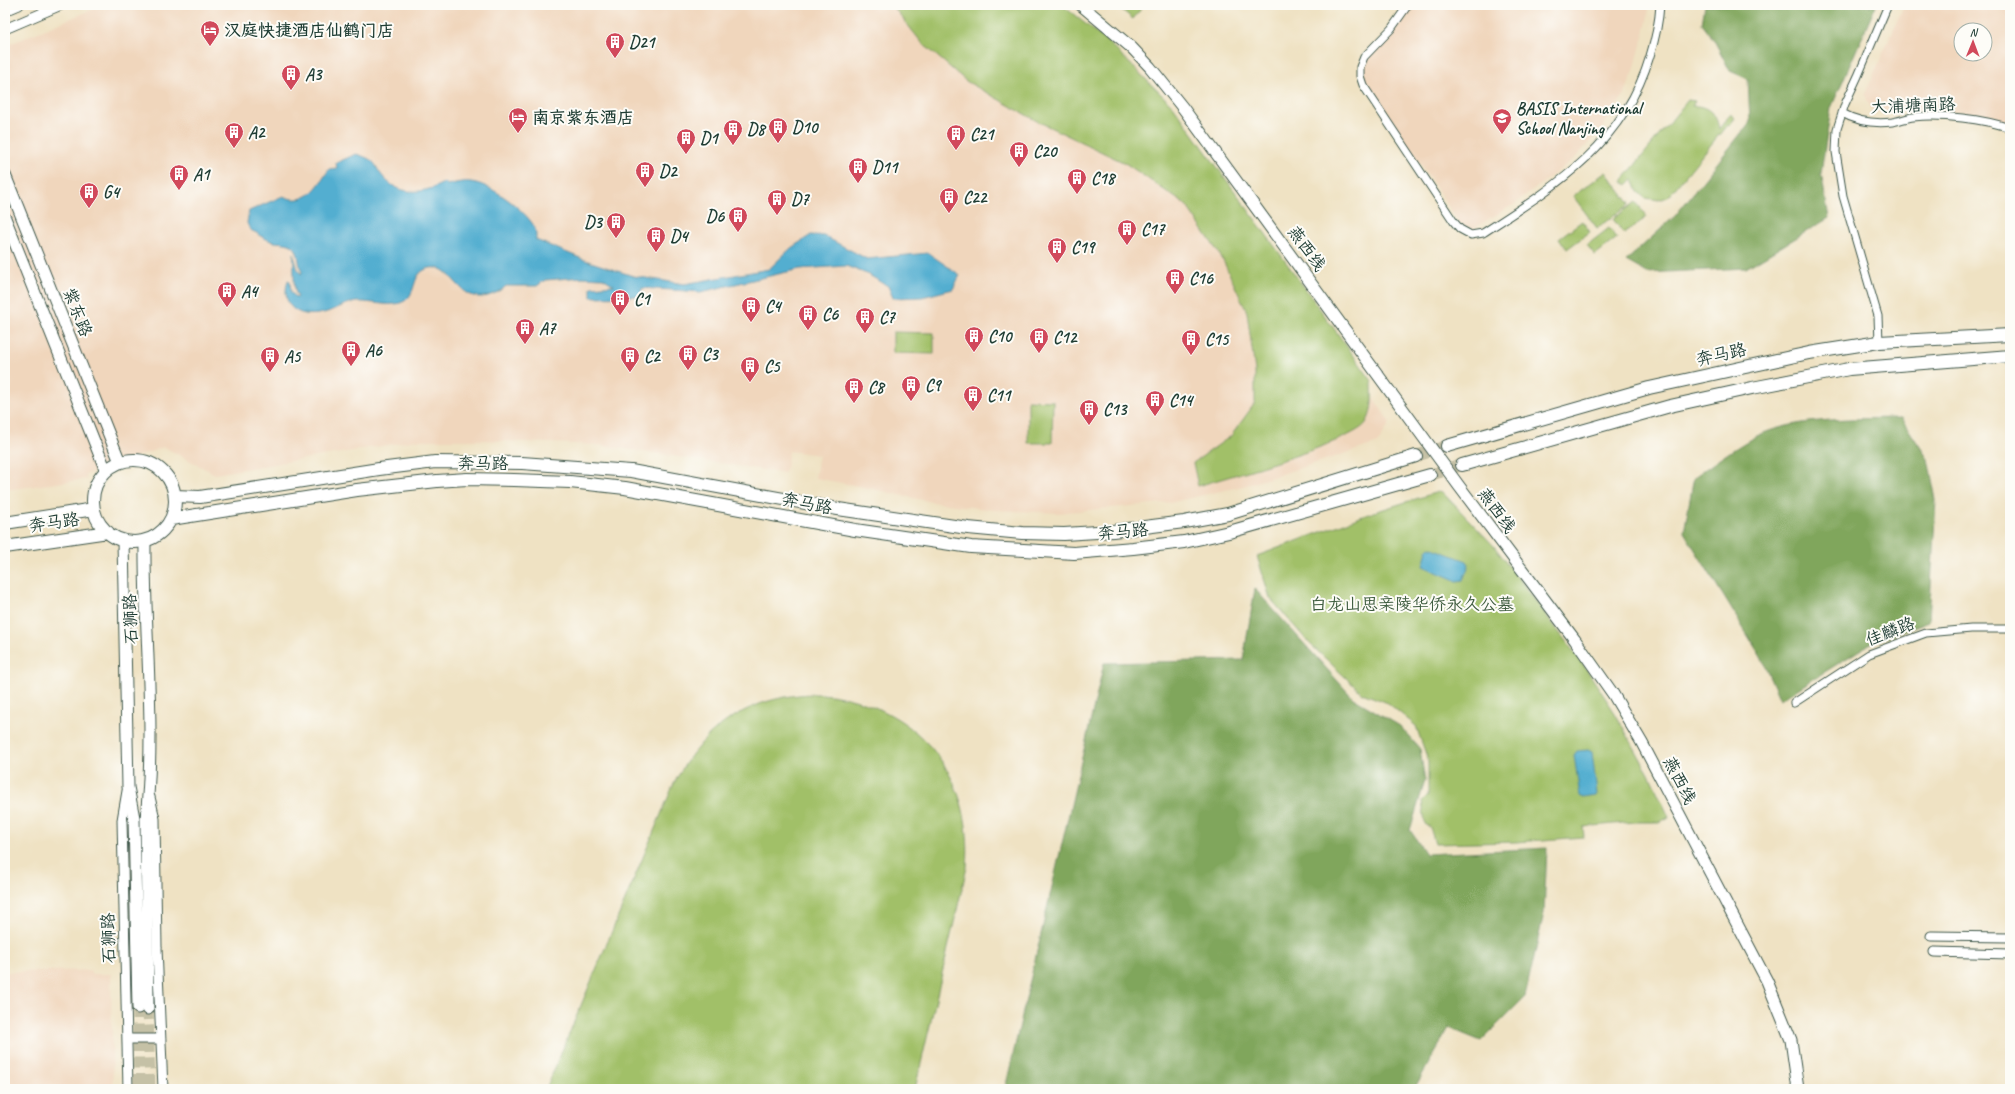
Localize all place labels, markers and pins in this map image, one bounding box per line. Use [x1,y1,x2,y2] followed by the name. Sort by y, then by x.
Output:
[199,19,221,47] hotel icon: 汉庭快捷酒店仙鹤门店
[224,20,394,41] place label: 汉庭快捷酒店仙鹤门店
[604,31,626,59] building icon: D21
[629,32,657,53] place label: D21
[280,63,302,91] building icon: A3
[305,64,323,85] place label: A3
[1516,98,1645,139] place label: BASIS International School Nanjing
[507,106,529,134] hotel icon: 南京紫东酒店
[532,107,634,128] place label: 南京紫东酒店
[1491,107,1513,135] school or university icon: BASIS International School Nanjing
[767,116,789,144] building icon: D10
[792,117,820,138] place label: D10
[722,118,744,146] building icon: D8
[747,119,767,140] place label: D8
[223,121,245,149] building icon: A2
[248,122,266,143] place label: A2
[945,123,967,151] building icon: C21
[970,124,996,145] place label: C21
[675,127,697,155] building icon: D1
[700,128,720,149] place label: D1
[1008,140,1030,168] building icon: C20
[1033,141,1059,162] place label: C20
[847,156,869,184] building icon: D11
[872,157,900,178] place label: D11
[634,160,656,188] building icon: D2
[659,161,678,182] place label: D2
[168,163,190,191] building icon: A1
[193,164,212,185] place label: A1
[1066,167,1088,195] building icon: C18
[1091,168,1117,189] place label: C18
[78,181,100,209] building icon: G4
[103,182,121,203] place label: G4
[938,186,960,214] building icon: C22
[963,187,988,208] place label: C22
[766,188,788,216] building icon: D7
[791,189,811,210] place label: D7
[727,205,749,233] building icon: D6
[706,206,725,227] place label: D6
[605,211,627,239] building icon: D3
[584,212,603,233] place label: D3
[1116,218,1138,246] building icon: C17
[1141,219,1167,240] place label: C17
[645,225,667,253] building icon: D4
[670,226,690,247] place label: D4
[1046,236,1068,264] building icon: C19
[1071,237,1097,258] place label: C19
[1164,267,1186,295] building icon: C16
[1189,268,1214,289] place label: C16
[216,280,238,308] building icon: A4
[241,281,260,302] place label: A4
[609,288,631,316] building icon: C1
[634,289,652,310] place label: C1
[740,295,762,323] building icon: C4
[765,296,783,317] place label: C4
[797,303,819,331] building icon: C6
[822,304,839,325] place label: C6
[854,306,876,334] building icon: C7
[879,307,897,328] place label: C7
[514,317,536,345] building icon: A7
[539,318,558,339] place label: A7
[963,325,985,353] building icon: C10
[988,326,1014,347] place label: C10
[1028,326,1050,354] building icon: C12
[1053,327,1078,348] place label: C12
[1180,328,1202,356] building icon: C15
[1205,329,1230,350] place label: C15
[340,339,362,367] building icon: A6
[365,340,383,361] place label: A6
[677,343,699,371] building icon: C3
[702,344,719,365] place label: C3
[259,345,281,373] building icon: A5
[619,345,641,373] building icon: C2
[284,346,302,367] place label: A5
[644,346,661,367] place label: C2
[739,355,761,383] building icon: C5
[764,356,781,377] place label: C5
[900,374,922,402] building icon: C9
[925,375,943,396] place label: C9
[843,376,865,404] building icon: C8
[868,377,886,398] place label: C8
[962,384,984,412] building icon: C11
[987,385,1013,406] place label: C11
[1144,389,1166,417] building icon: C14
[1169,390,1195,411] place label: C14
[1078,398,1100,426] building icon: C13
[1103,399,1128,420] place label: C13

